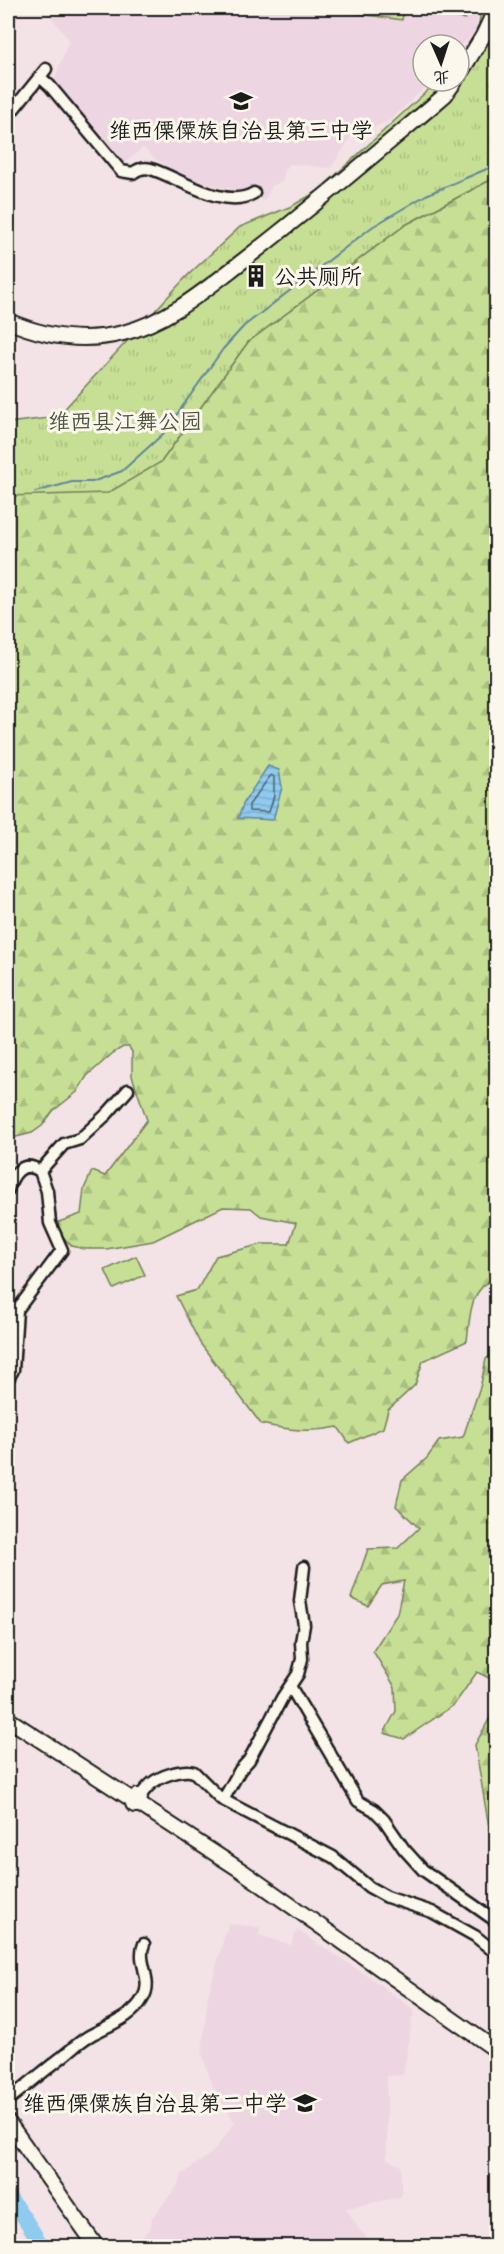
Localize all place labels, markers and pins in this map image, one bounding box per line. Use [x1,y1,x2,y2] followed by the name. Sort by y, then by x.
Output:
[228,88,254,114] school or university icon: 维西傈僳族自治县第三中学
[109,119,373,147] place label: 维西傈僳族自治县第三中学
[243,263,269,289] building icon: 公共厕所
[274,266,362,293] place label: 公共厕所
[292,2090,318,2116] school or university icon: 维西傈僳族自治县第二中学
[23,2092,287,2120] place label: 维西傈僳族自治县第二中学

